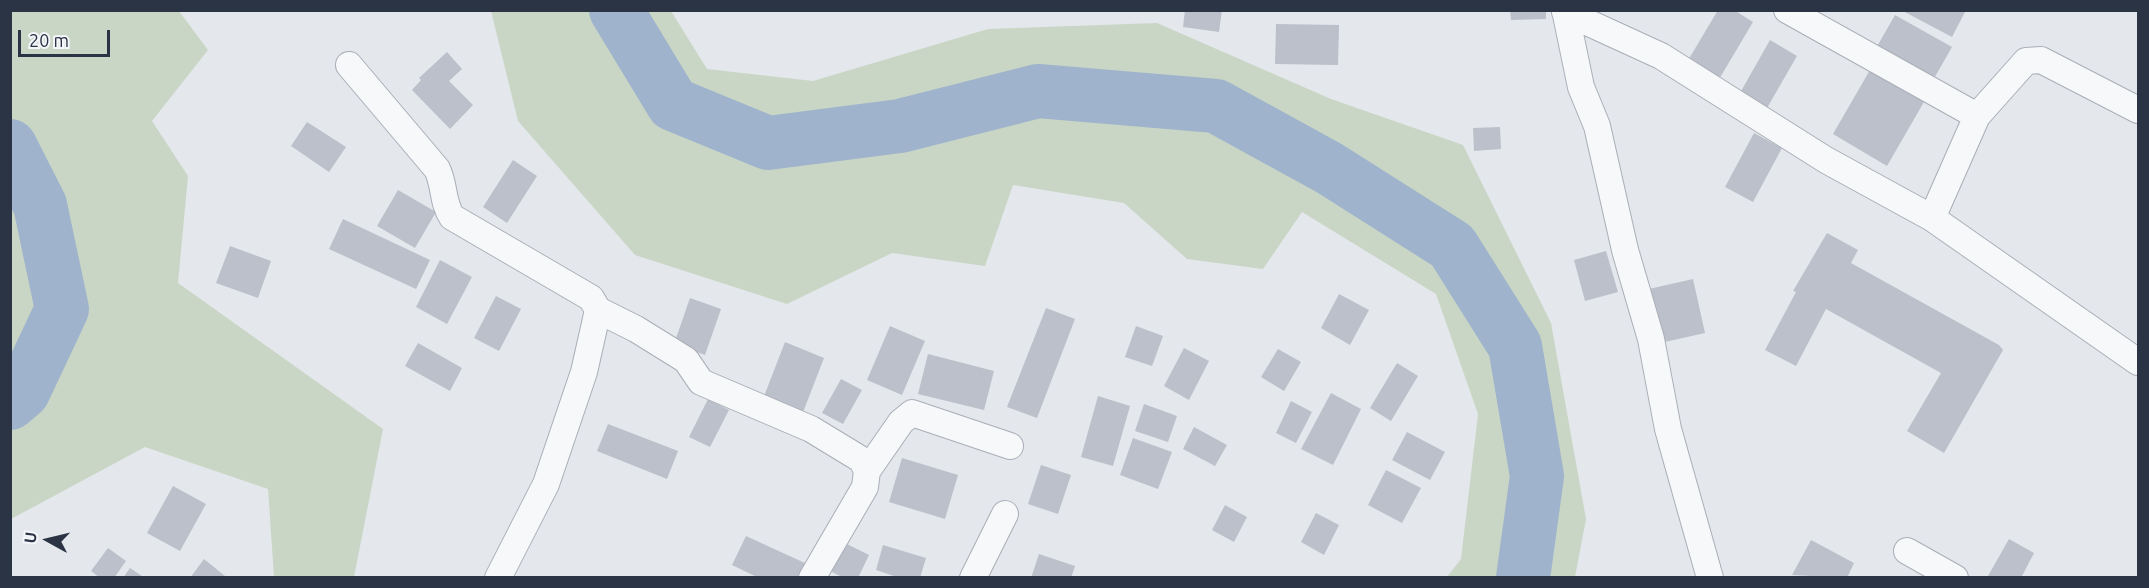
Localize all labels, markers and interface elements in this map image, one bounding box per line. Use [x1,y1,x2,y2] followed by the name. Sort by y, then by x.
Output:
[21,18,112,56] scale bar
[29,30,69,50] text: 20 m
[18,510,78,570] north arrow
[20,531,40,544] text: U

